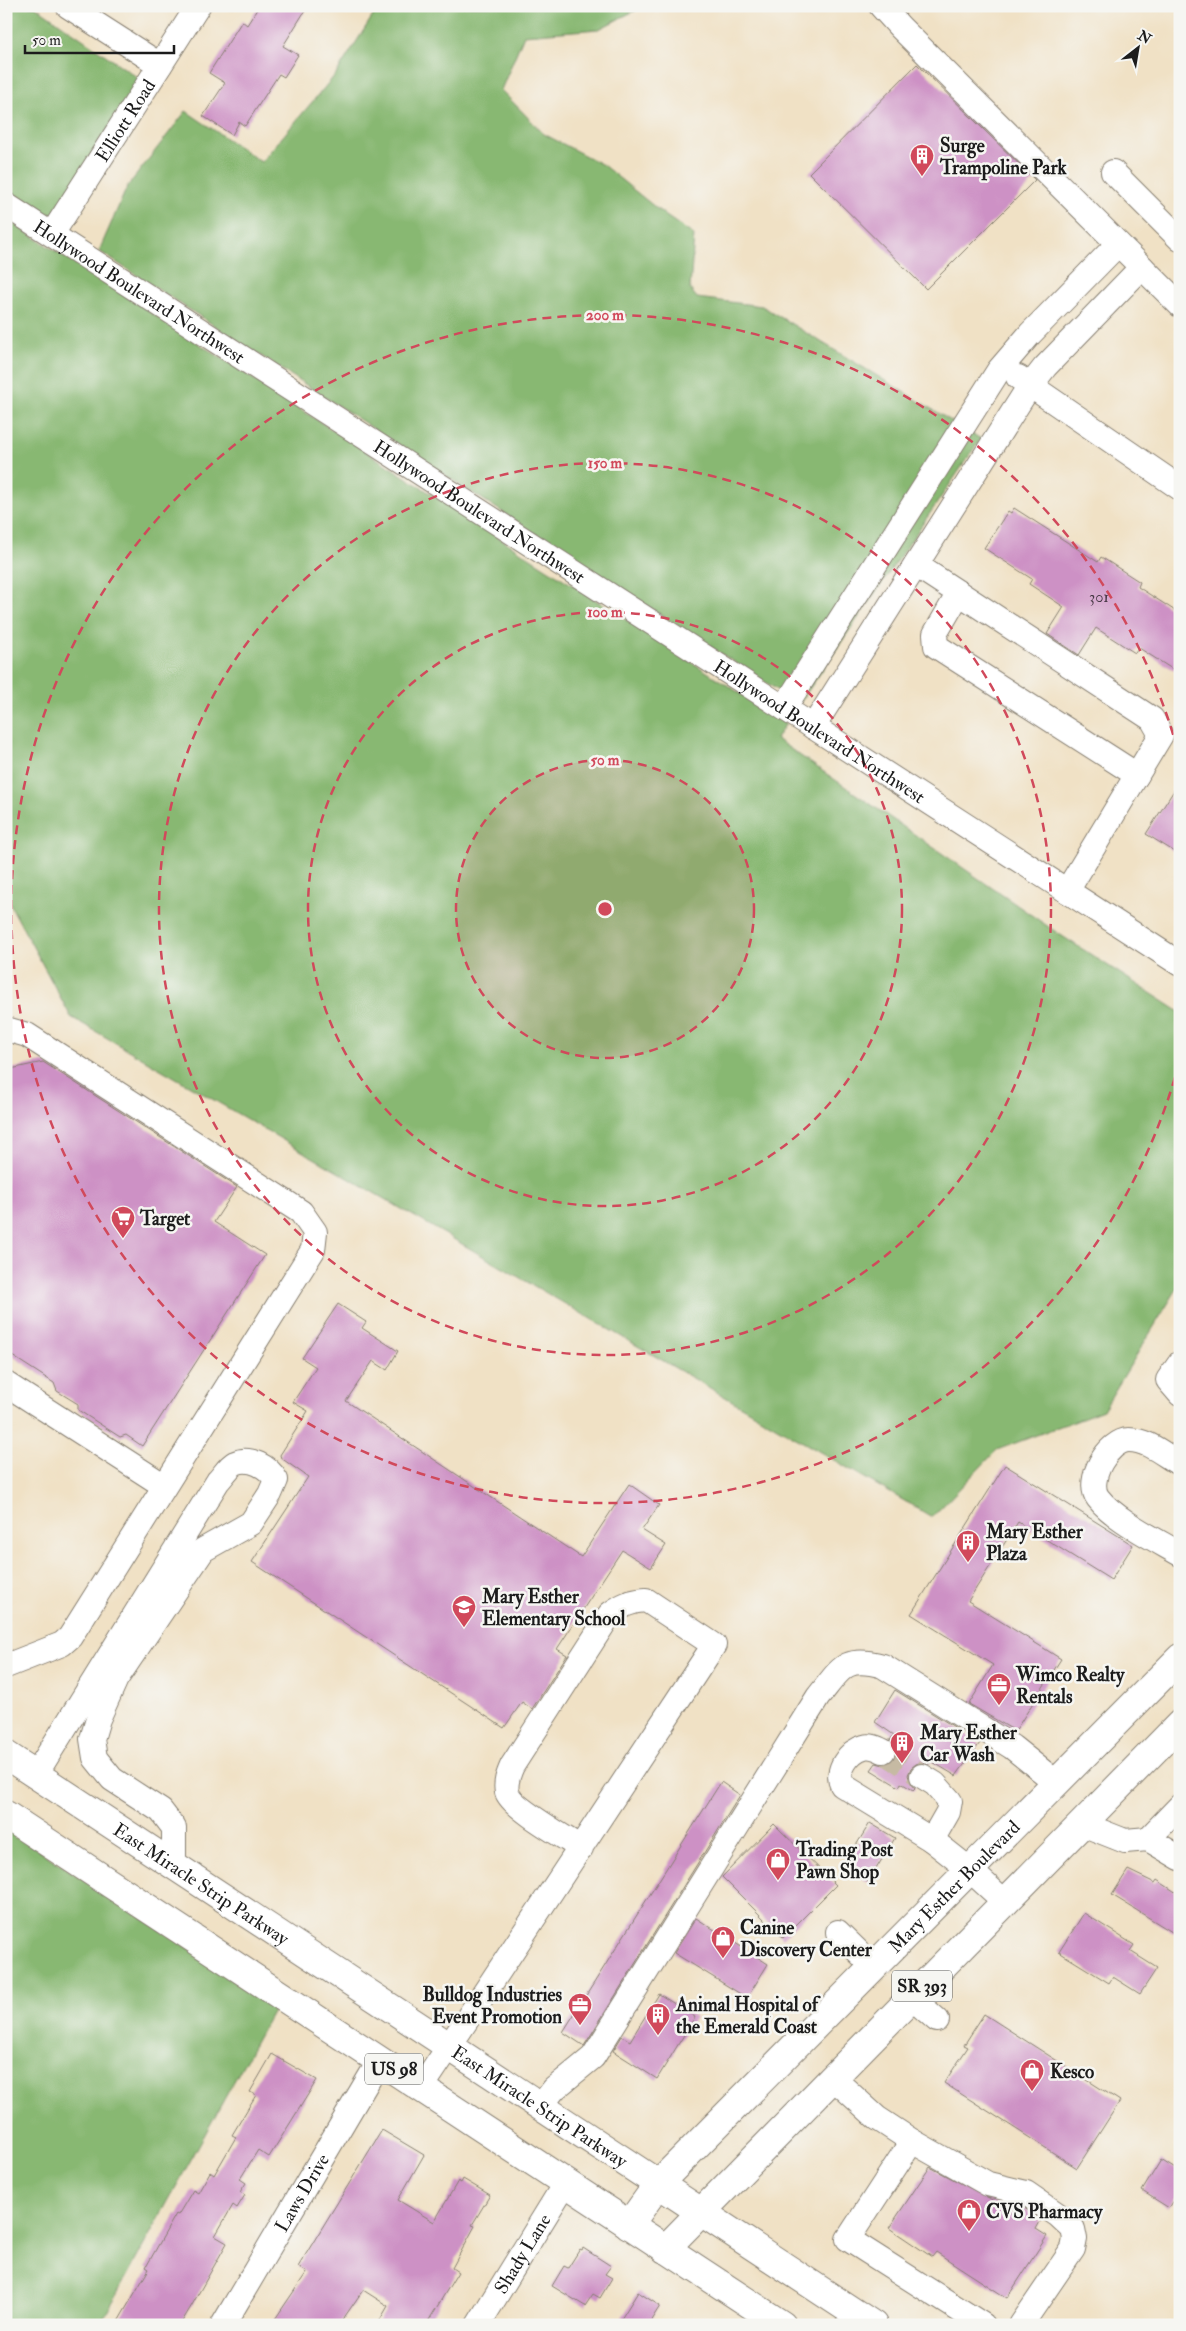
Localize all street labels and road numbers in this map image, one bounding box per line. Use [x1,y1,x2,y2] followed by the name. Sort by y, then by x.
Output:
[90,74,161,167] street label: Elliott Road
[29,215,249,369] street label: Hollywood Boulevard Northwest
[369,435,589,589] street label: Hollywood Boulevard Northwest
[709,655,929,809] street label: Hollywood Boulevard Northwest
[883,1815,1026,1958] street label: Mary Esther Boulevard
[109,1818,294,1951] street label: East Miracle Strip Parkway
[892,1970,952,2002] road number: SR 393
[447,2040,632,2174] street label: East Miracle Strip Parkway
[365,2054,423,2084] road number: US 98
[270,2149,335,2237] street label: Laws Drive
[489,2210,557,2298] street label: Shady Lane

